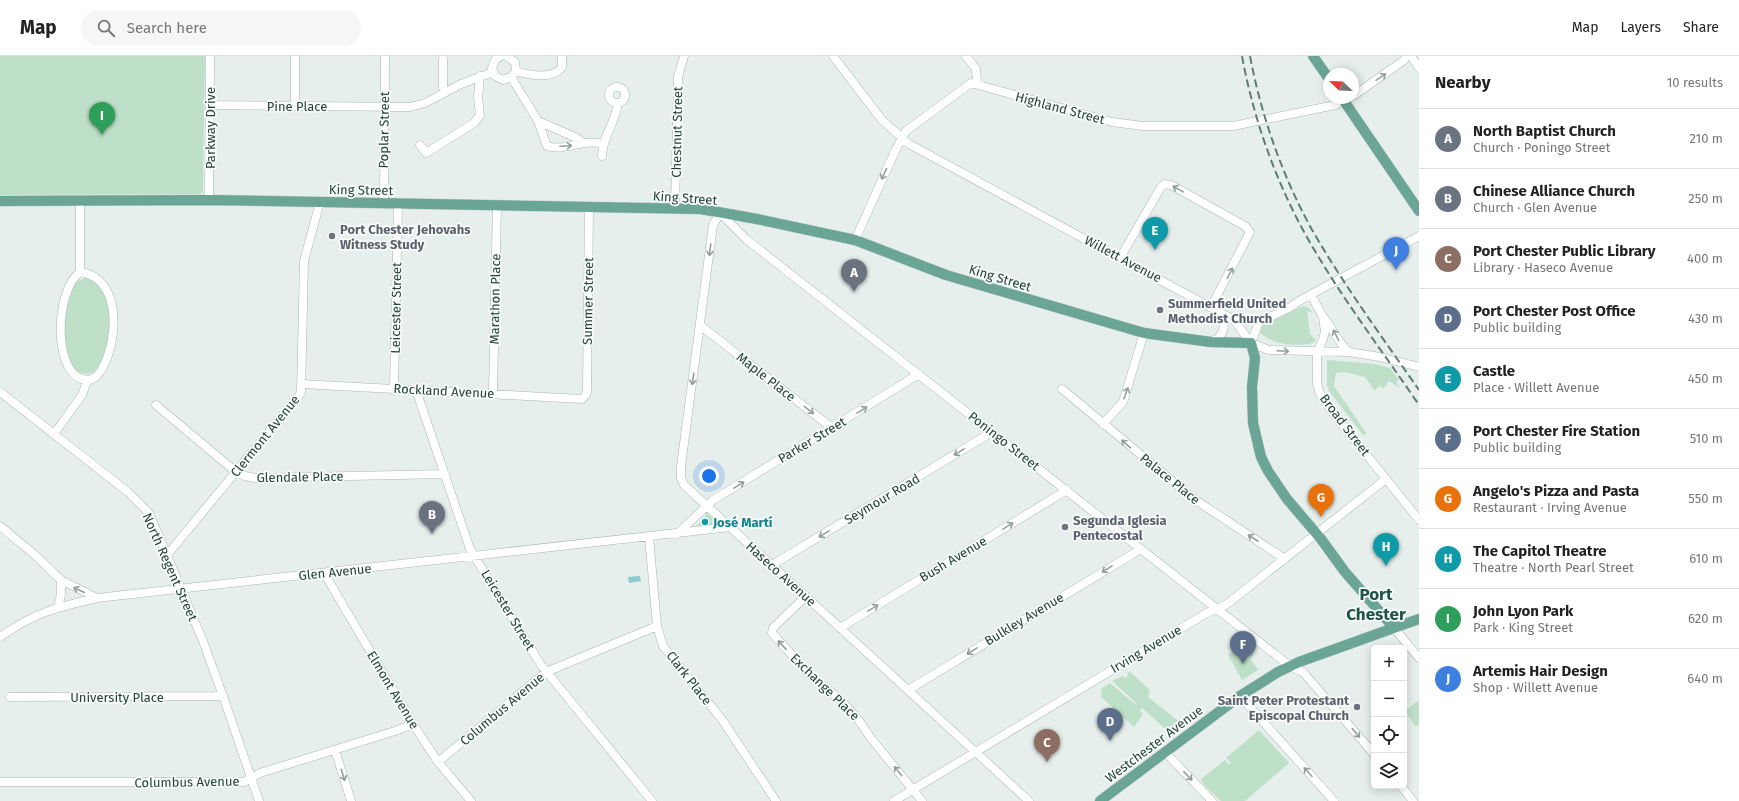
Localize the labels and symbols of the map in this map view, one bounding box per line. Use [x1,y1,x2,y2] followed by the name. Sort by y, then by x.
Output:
[1323,68,1359,104] north arrow
[1375,73,1386,81] one-way arrow
[669,86,685,178] street label: Chestnut Street
[203,87,218,169] street label: Parkway Drive
[1014,89,1107,127] street label: Highland Street
[376,91,392,169] street label: Poplar Street
[267,99,327,114] street label: Pine Place
[89,102,115,135] pin: I
[559,143,572,150] one-way arrow
[880,167,887,179] one-way arrow
[329,182,394,198] street label: King Street
[1173,185,1185,193] one-way arrow
[652,188,718,208] street label: King Street
[1142,217,1168,250] pin: E
[340,222,471,252] place label: Port Chester Jehovahs Witness Study
[327,231,337,241] marker: Port Chester Jehovahs Witness Study
[1082,232,1164,286] street label: Willett Avenue
[1383,237,1409,270] pin: J
[706,243,714,256] one-way arrow
[487,253,503,345] street label: Marathon Place
[580,257,596,345] street label: Summer Street
[841,259,867,292] pin: A
[967,261,1033,295] street label: King Street
[388,262,404,354] street label: Leicester Street
[1226,267,1234,279] one-way arrow
[1168,296,1286,326] place label: Summerfield United Methodist Church
[1155,305,1165,315] marker: Summerfield United Methodist Church
[1331,329,1339,341] one-way arrow
[1276,347,1289,355] one-way arrow
[734,349,798,405] street label: Maple Place
[689,372,697,385] one-way arrow
[393,381,495,401] street label: Rockland Avenue
[1123,388,1131,400] one-way arrow
[1317,391,1373,459] street label: Broad Street
[228,392,302,480] street label: Clermont Avenue
[856,405,868,413] one-way arrow
[803,406,814,414] one-way arrow
[965,408,1043,474] street label: Poningo Street
[775,414,849,466] street label: Parker Street
[1121,439,1131,448] one-way arrow
[953,449,965,457] one-way arrow
[1137,450,1203,508] street label: Palace Place
[699,466,719,486] your location
[256,469,344,485] street label: Glendale Place
[842,471,922,527] street label: Seymour Road
[733,480,745,488] one-way arrow
[1308,484,1334,517] pin: G
[419,501,445,534] pin: B
[139,511,201,624] street label: North Regent Street
[1073,513,1167,543] place label: Segunda Iglesia Pentecostal
[712,515,773,530] place label: José Martí
[700,517,710,527] marker: José Martí
[1002,521,1014,529] one-way arrow
[1060,522,1070,532] marker: Segunda Iglesia Pentecostal
[818,531,830,539] one-way arrow
[917,533,989,585] street label: Bush Avenue
[1247,533,1259,541] one-way arrow
[1373,533,1399,566] pin: H
[743,539,819,609] street label: Haseco Avenue
[298,561,372,583] street label: Glen Avenue
[1101,565,1113,573] one-way arrow
[478,567,538,653] street label: Leicester Street
[1346,584,1406,625] district label: Port Chester
[73,586,85,593] one-way arrow
[982,589,1066,649] street label: Bulkley Avenue
[867,604,878,612] one-way arrow
[1108,622,1184,676] street label: Irving Avenue
[1230,631,1256,664] pin: F
[777,640,786,650] one-way arrow
[966,647,978,655] one-way arrow
[364,648,422,732] street label: Elmont Avenue
[663,648,715,708] street label: Clark Place
[787,650,863,724] street label: Exchange Place
[457,669,547,749] street label: Columbus Avenue
[70,690,164,705] street label: University Place
[1218,693,1350,723] place label: Saint Peter Protestant Episcopal Church
[1102,702,1206,786] street label: Westchester Avenue
[1352,702,1362,712] marker: Saint Peter Protestant Episcopal Church
[1097,708,1123,741] pin: D
[1351,728,1360,739] one-way arrow
[1034,729,1060,762] pin: C
[893,765,902,776] one-way arrow
[1304,768,1313,778] one-way arrow
[340,769,347,782] one-way arrow
[1183,771,1192,781] one-way arrow
[134,774,240,790] street label: Columbus Avenue

